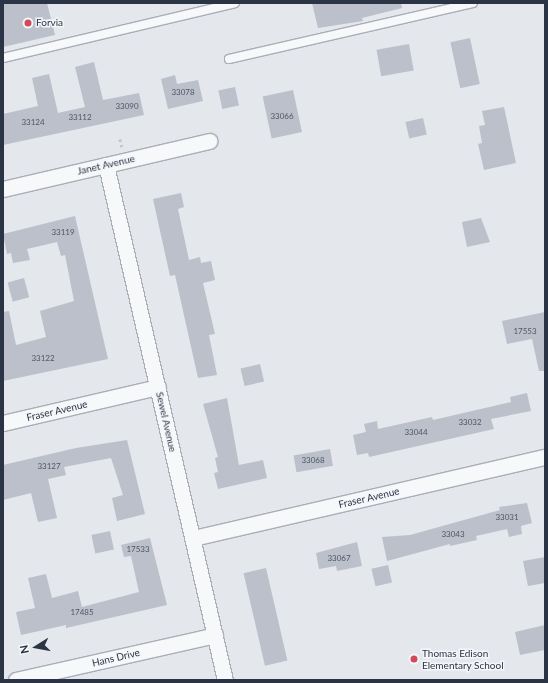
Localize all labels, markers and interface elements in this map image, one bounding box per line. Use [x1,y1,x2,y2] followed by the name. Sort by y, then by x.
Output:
[36,17,63,29] place label: Forvia
[23,18,33,28] marker: Forvia
[171,88,195,98] house number: 33078
[115,102,139,112] house number: 33090
[270,112,294,122] house number: 33066
[68,113,92,123] house number: 33112
[21,118,45,128] house number: 33124
[76,153,136,177] street label: Janet Avenue
[51,228,75,238] house number: 33119
[513,327,537,337] house number: 17553
[31,354,55,364] house number: 33122
[153,391,179,453] street label: Sewel Avenue
[25,398,89,424] street label: Fraser Avenue
[458,418,482,428] house number: 33032
[404,428,428,438] house number: 33044
[301,456,325,466] house number: 33068
[37,462,61,472] house number: 33127
[337,485,401,511] street label: Fraser Avenue
[495,513,519,523] house number: 33031
[441,530,465,540] house number: 33043
[126,545,150,555] house number: 17533
[327,554,351,564] house number: 33067
[70,608,94,618] house number: 17485
[16,627,56,667] north arrow
[17,644,31,655] text: N
[91,647,141,669] street label: Hans Drive
[422,647,504,670] place label: Thomas Edison Elementary School
[409,654,419,664] marker: Thomas Edison Elementary School

